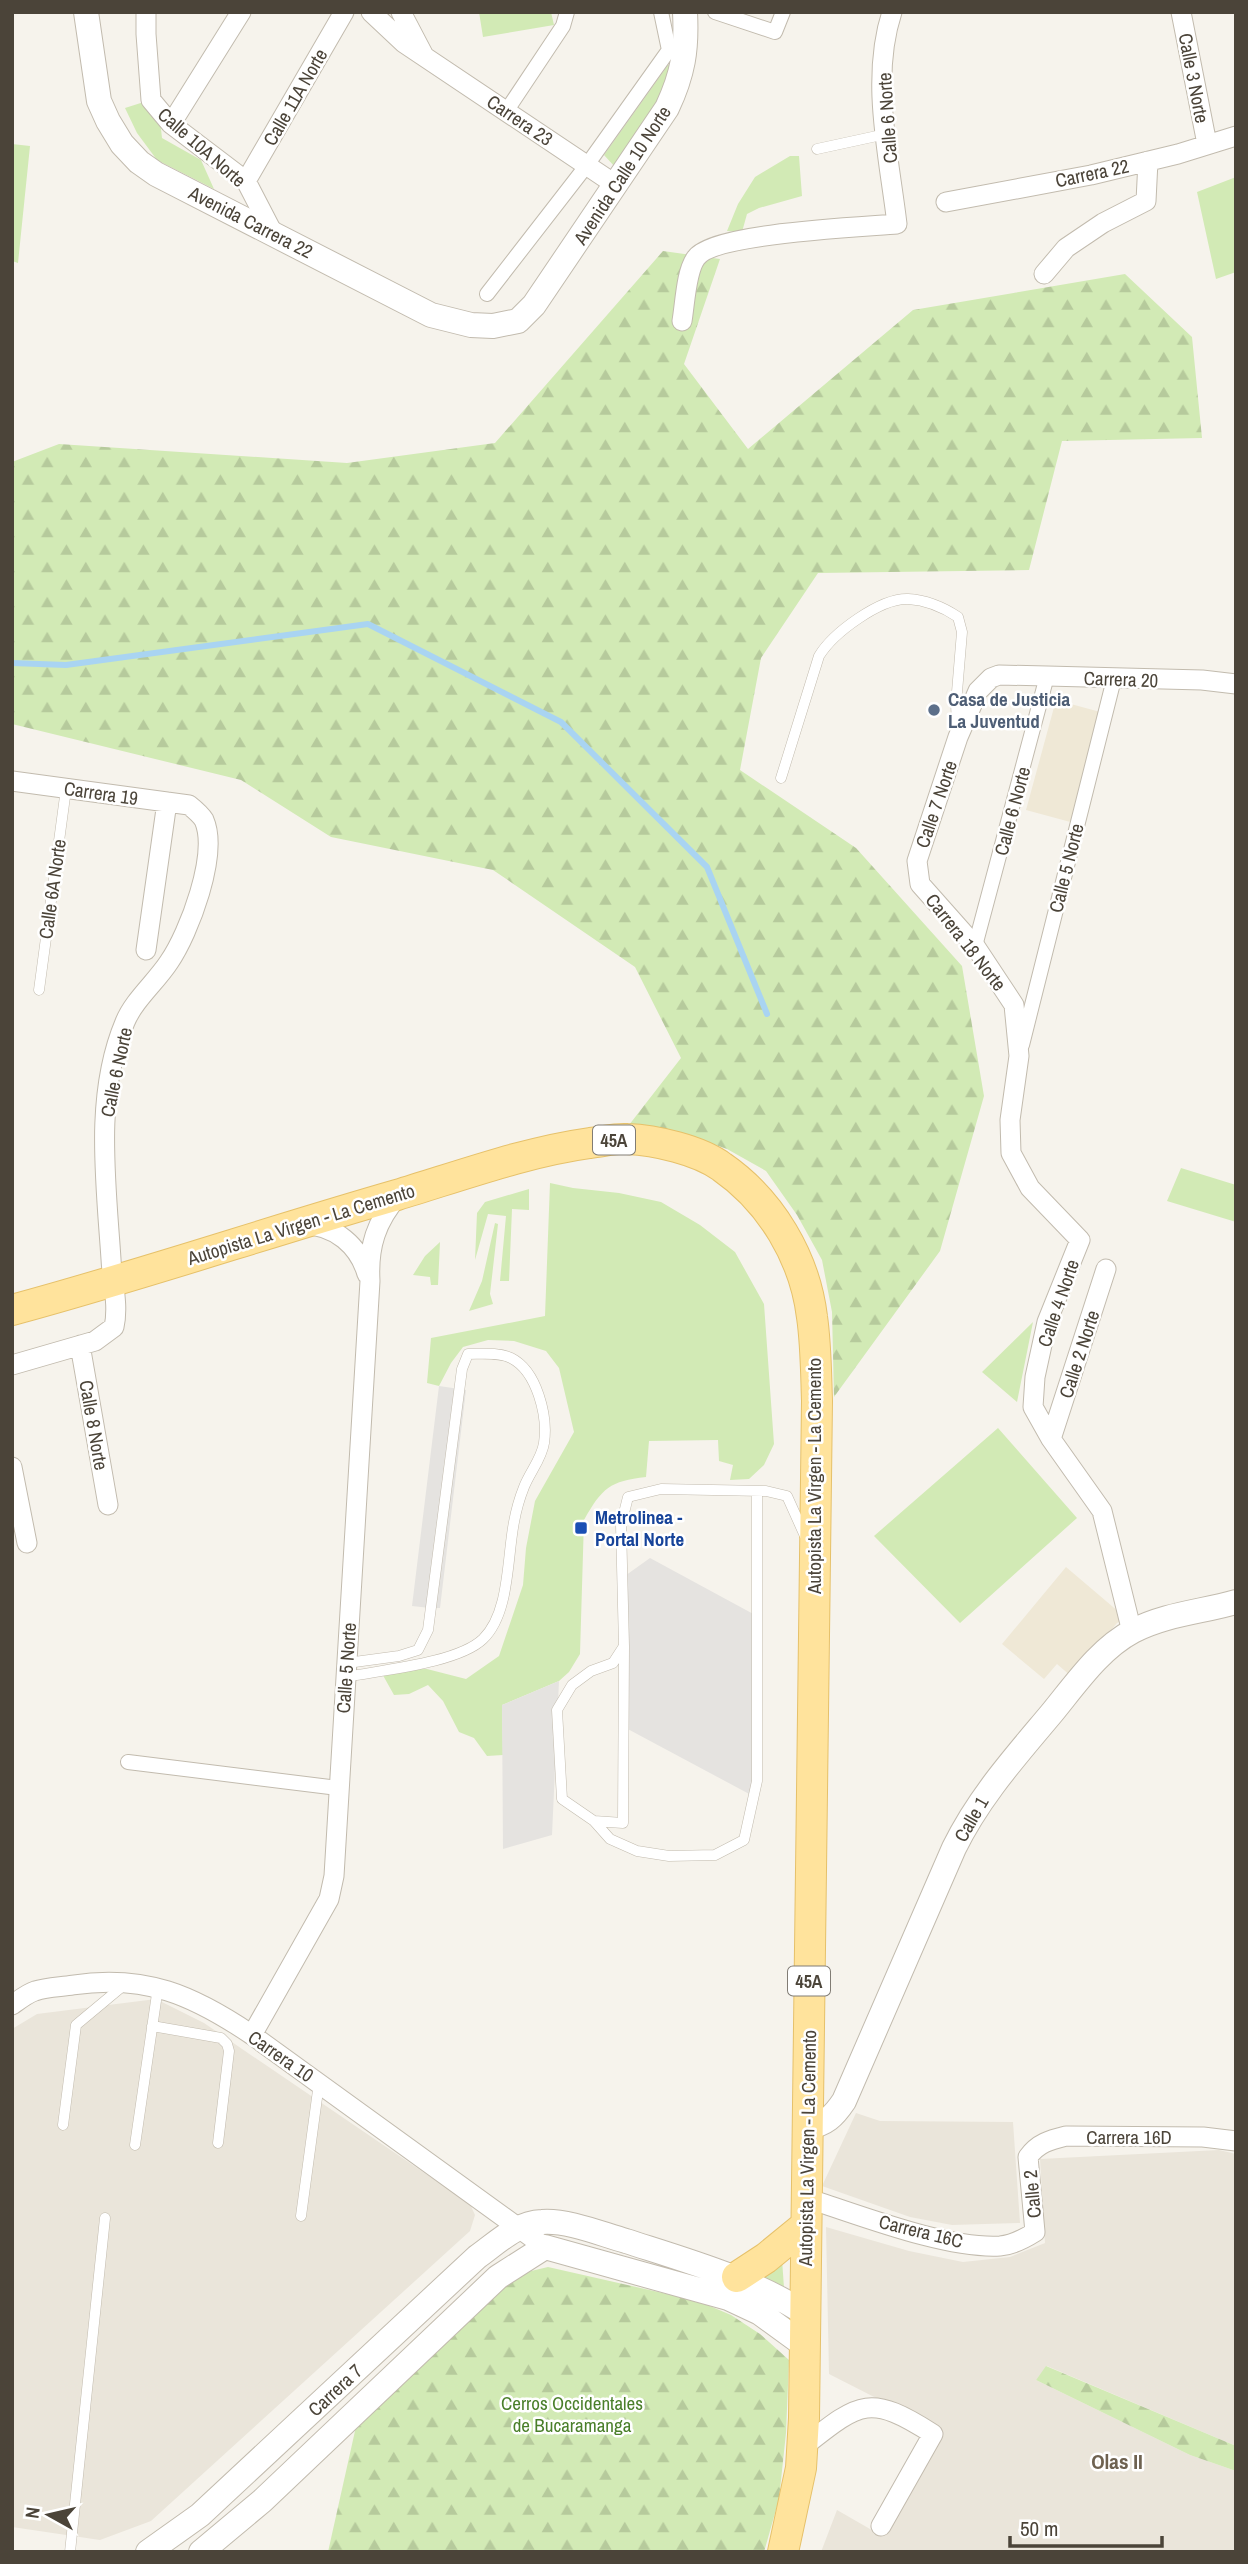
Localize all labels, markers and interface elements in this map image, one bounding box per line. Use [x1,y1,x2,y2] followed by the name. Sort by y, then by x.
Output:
[1173,31,1215,125] street label: Calle 3 Norte
[257,44,333,150] street label: Calle 11A Norte
[871,72,903,164] street label: Calle 6 Norte
[482,88,558,152] street label: Carrera 23
[567,100,677,250] street label: Avenida Calle 10 Norte
[152,101,252,193] street label: Calle 10A Norte
[1053,153,1131,193] street label: Carrera 22
[184,179,317,264] street label: Avenida Carrera 22
[1083,665,1159,693] street label: Carrera 20
[948,686,1070,734] place label: Casa de Justicia La Juventud
[926,702,942,718] marker: Casa de Justicia La Juventud
[909,757,963,851] street label: Calle 7 Norte
[988,764,1036,858] street label: Calle 6 Norte
[62,775,140,811] street label: Carrera 19
[1042,821,1090,915] street label: Calle 5 Norte
[32,837,72,941] street label: Calle 6A Norte
[920,888,1012,996] street label: Carrera 18 Norte
[94,1025,138,1119] street label: Calle 6 Norte
[593,1126,635,1154] road number: 45A
[183,1177,418,1271] street label: Autopista La Virgen - La Cemento
[1031,1256,1085,1350] street label: Calle 4 Norte
[1053,1307,1105,1401] street label: Calle 2 Norte
[801,1358,827,1595] street label: Autopista La Virgen - La Cemento
[73,1378,115,1472] street label: Calle 8 Norte
[595,1504,685,1552] place label: Metrolinea - Portal Norte
[573,1520,589,1536] marker: Metrolinea - Portal Norte
[330,1622,362,1714] street label: Calle 5 Norte
[948,1791,995,1847] street label: Calle 1
[788,1966,830,1996] road number: 45A
[243,2024,319,2088] street label: Carrera 10
[792,2030,822,2267] street label: Autopista La Virgen - La Cemento
[1086,2124,1172,2150] street label: Carrera 16D
[1017,2169,1047,2219] street label: Calle 2
[876,2208,966,2254] street label: Carrera 16C
[302,2358,368,2422] street label: Carrera 7
[501,2390,643,2438] park label: Cerros Occidentales de Bucaramanga
[1091,2447,1143,2476] district label: Olas II
[14,2480,84,2550] north arrow
[1010,2504,1162,2548] scale bar
[19,2505,46,2520] text: N
[1020,2514,1058,2543] text: 50 m

